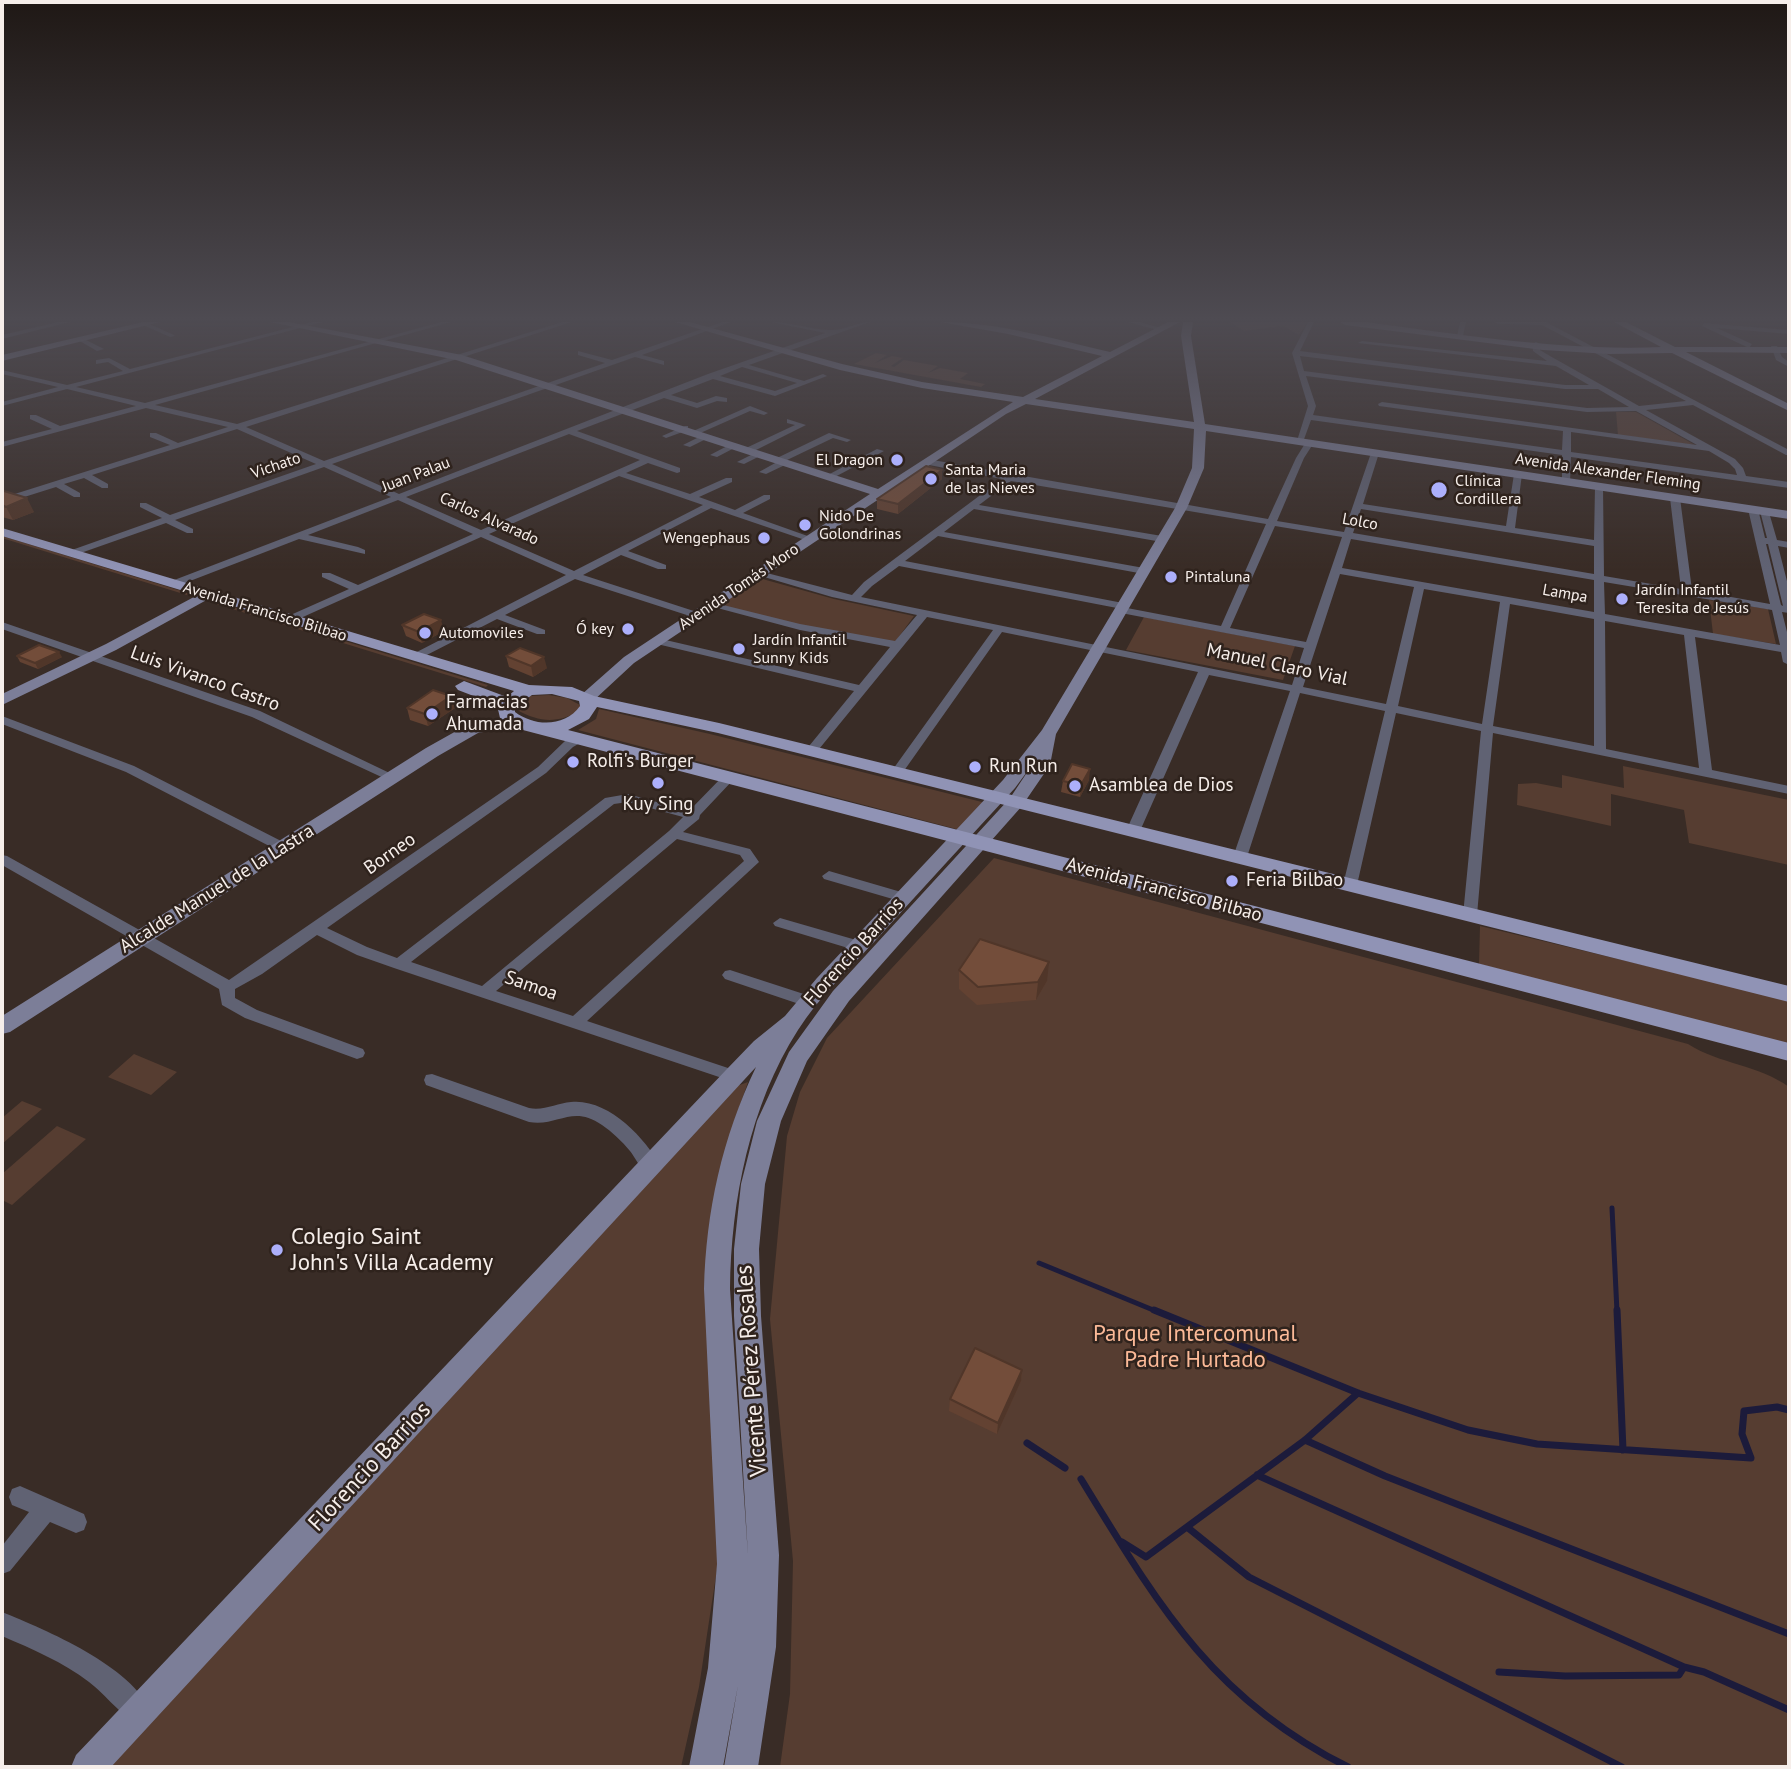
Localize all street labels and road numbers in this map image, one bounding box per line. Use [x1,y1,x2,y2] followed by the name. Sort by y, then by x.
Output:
[249,449,303,483] street label: Vichato
[1514,449,1702,495] street label: Avenida Alexander Fleming
[379,453,453,497] street label: Juan Palau
[436,489,542,549] street label: Carlos Alvarado
[1341,509,1379,535] street label: Lolco
[675,540,803,634] street label: Avenida Tomás Moro
[181,578,349,646] street label: Avenida Francisco Bilbao
[1541,581,1589,607] street label: Lampa
[1204,639,1350,691] street label: Manuel Claro Vial
[127,641,283,717] street label: Luis Vivanco Castro
[116,820,318,958] street label: Alcalde Manuel de la Lastra
[360,828,420,880] street label: Borneo
[1063,853,1265,927] street label: Avenida Francisco Bilbao
[799,893,909,1011] street label: Florencio Barrios
[502,966,560,1006] street label: Samoa
[731,1264,773,1478] street label: Vicente Pérez Rosales
[303,1397,437,1537] street label: Florencio Barrios

